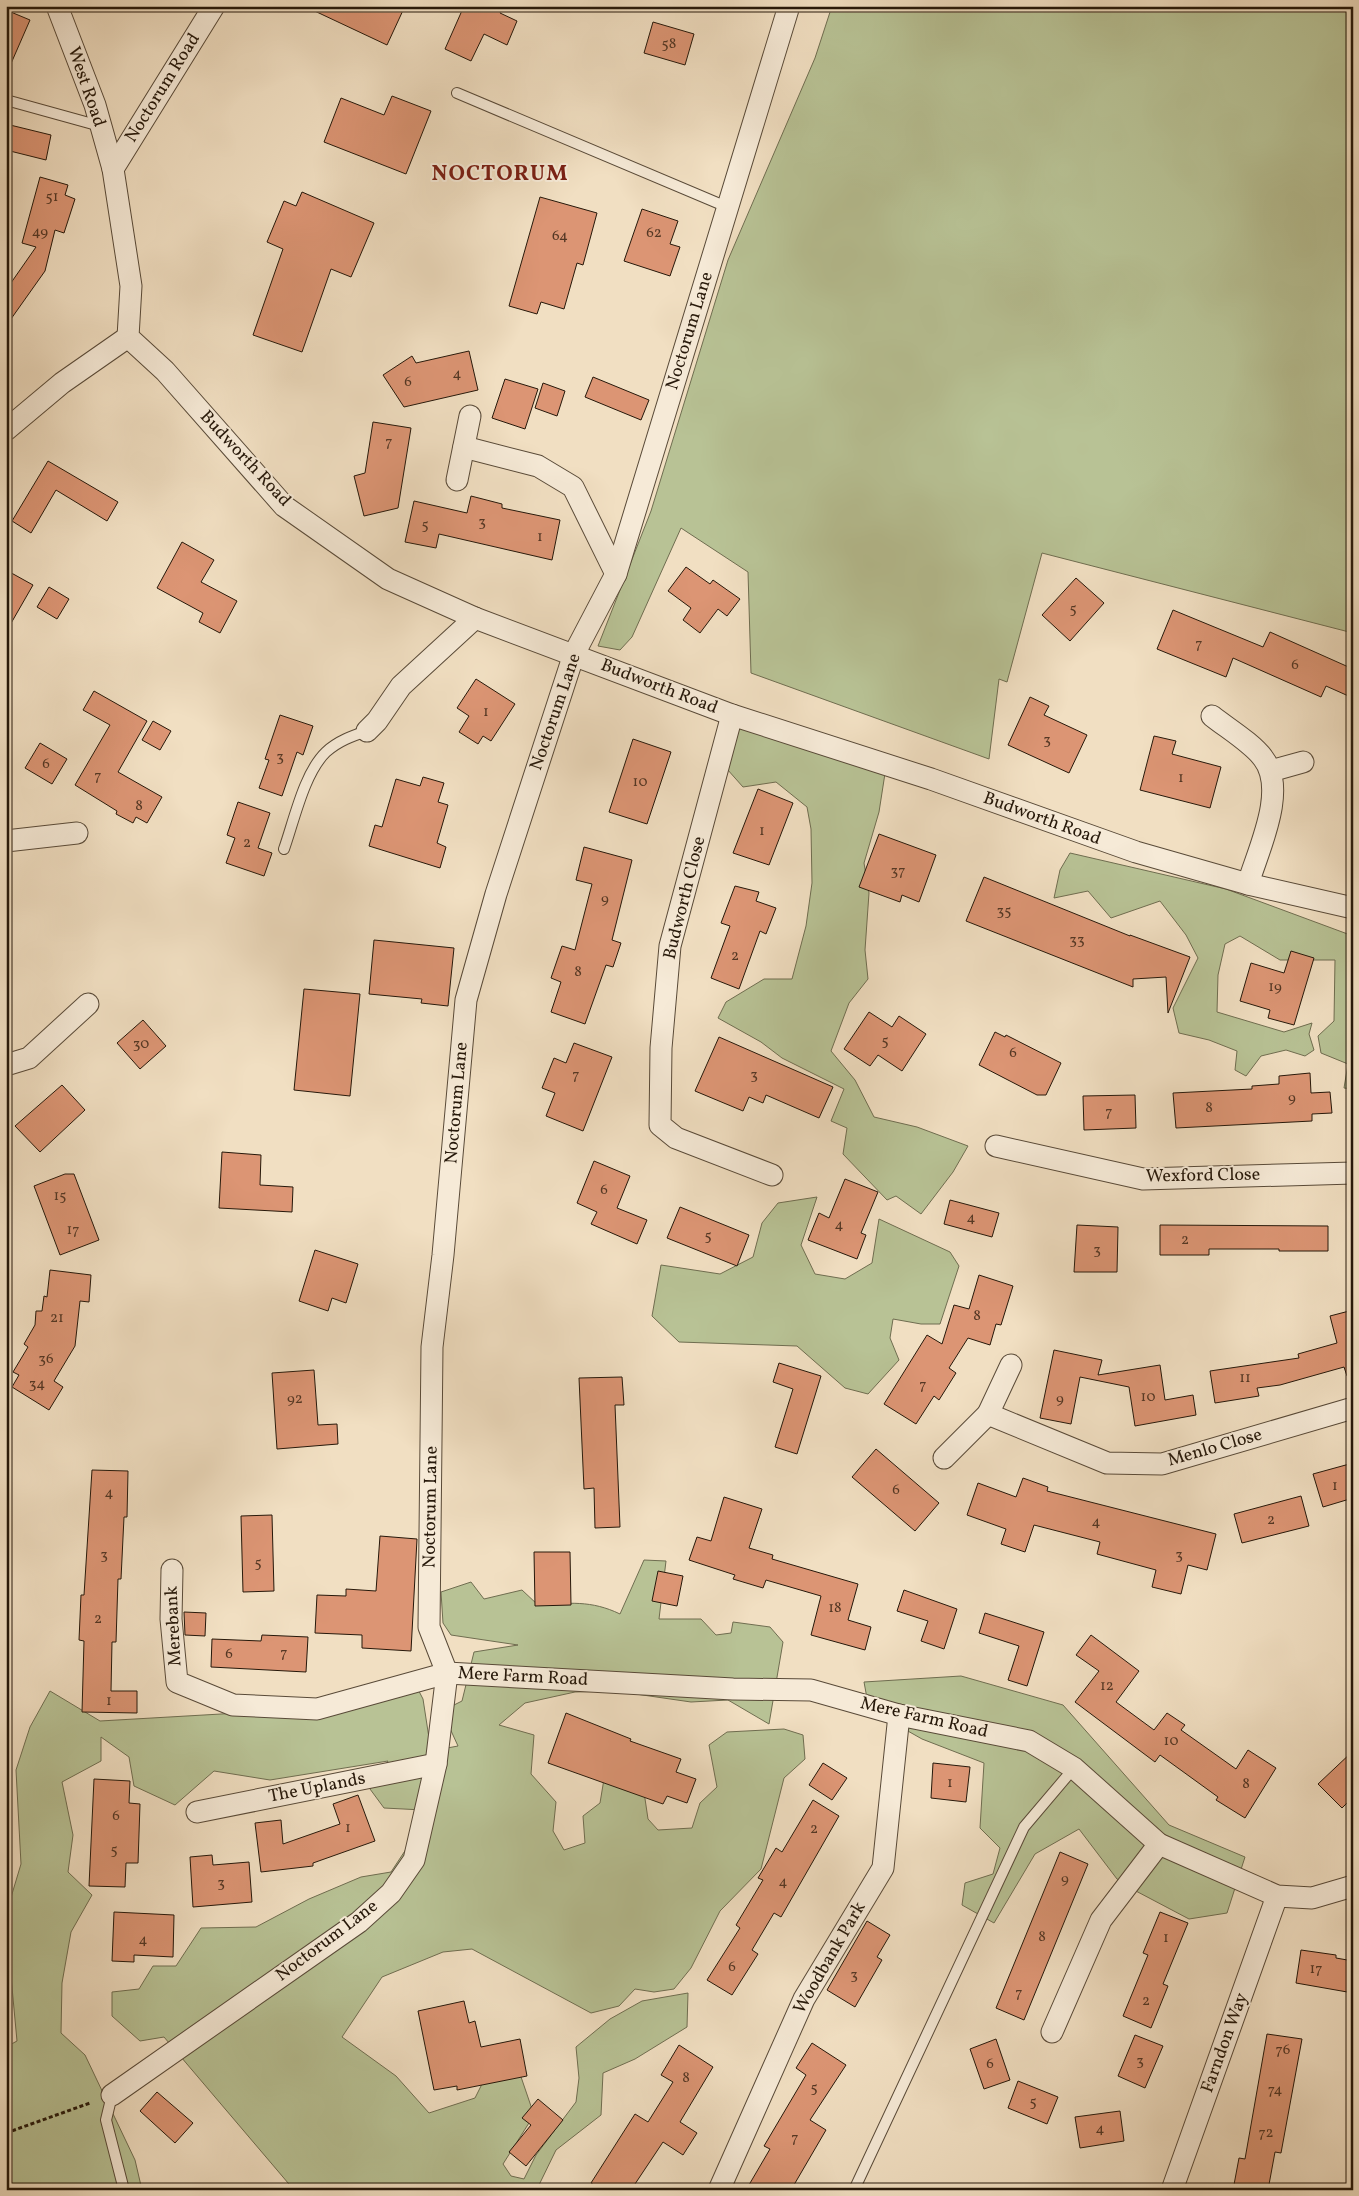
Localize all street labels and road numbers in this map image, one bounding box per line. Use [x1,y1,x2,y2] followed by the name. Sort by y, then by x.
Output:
[119,29,207,147] street label: Noctorum Road
[61,43,111,131] street label: West Road
[660,269,720,393] street label: Noctorum Lane
[194,405,296,513] street label: Budworth Road
[524,650,588,774] street label: Noctorum Lane
[597,653,721,721] street label: Budworth Road
[980,786,1104,852] street label: Budworth Road
[658,834,712,962] street label: Budworth Close
[439,1041,475,1165] street label: Noctorum Lane
[1146,1163,1260,1189] street label: Wexford Close
[1165,1423,1265,1473] street label: Menlo Close
[417,1446,445,1568] street label: Noctorum Lane
[159,1585,189,1667] street label: Merebank
[457,1661,589,1693] street label: Mere Farm Road
[858,1691,990,1745] street label: Mere Farm Road
[266,1766,368,1810] street label: The Uplands
[271,1894,383,1988] street label: Noctorum Lane
[788,1897,872,2019] street label: Woodbank Park
[1195,1989,1255,2097] street label: Farndon Way

